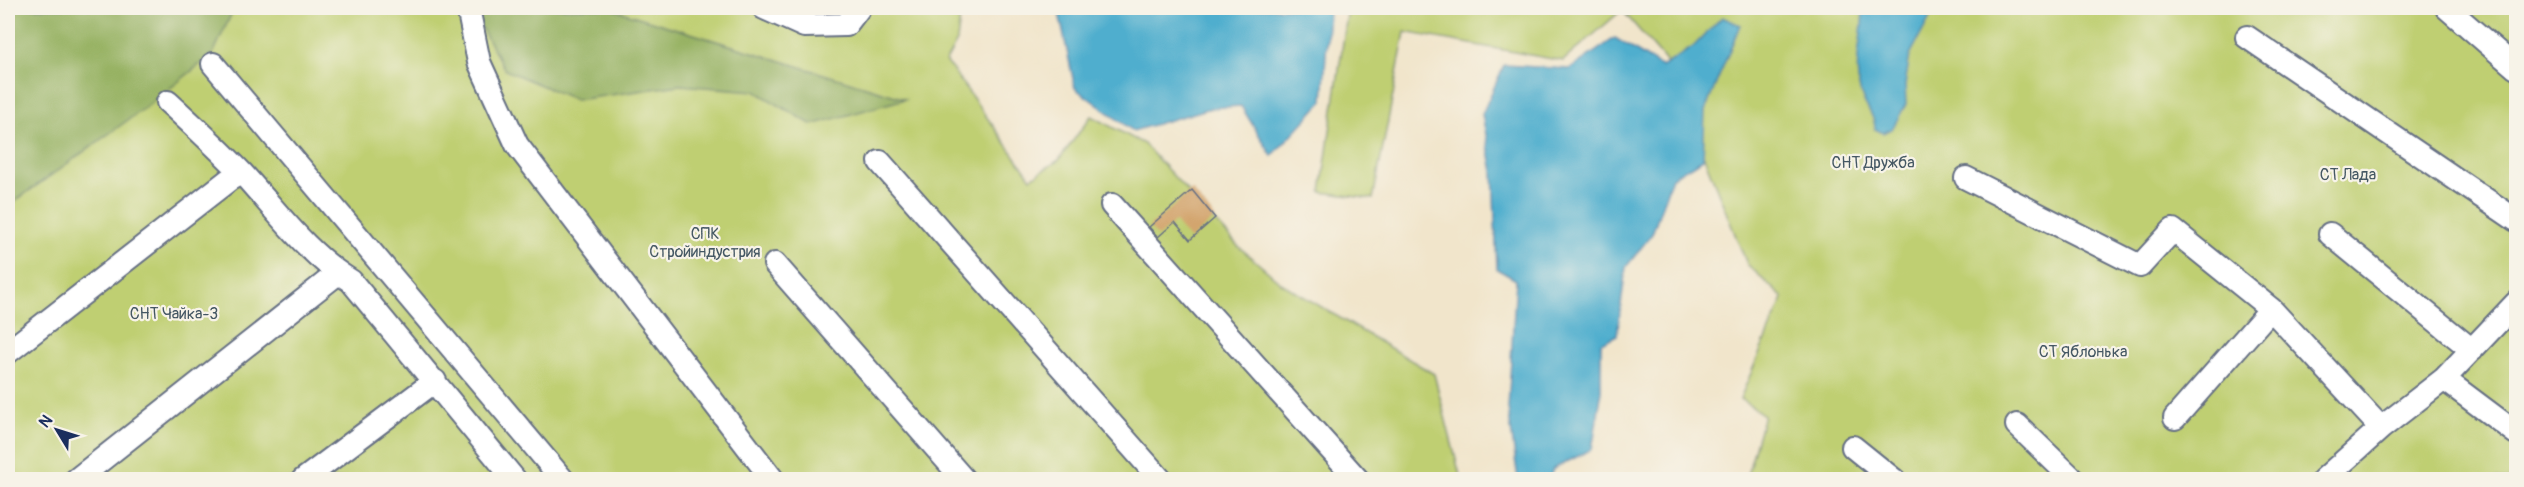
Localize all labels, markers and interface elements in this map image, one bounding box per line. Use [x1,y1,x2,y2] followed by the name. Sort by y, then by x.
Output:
[1831,153,1915,173] park label: СНТ Дружба
[2320,165,2376,185] park label: СТ Лада
[649,224,761,262] park label: СПК Стройиндустрия
[130,304,218,324] park label: СНТ Чайка-3
[2039,342,2127,362] park label: СТ Яблонька
[27,400,87,460] north arrow
[35,411,57,432] text: N

